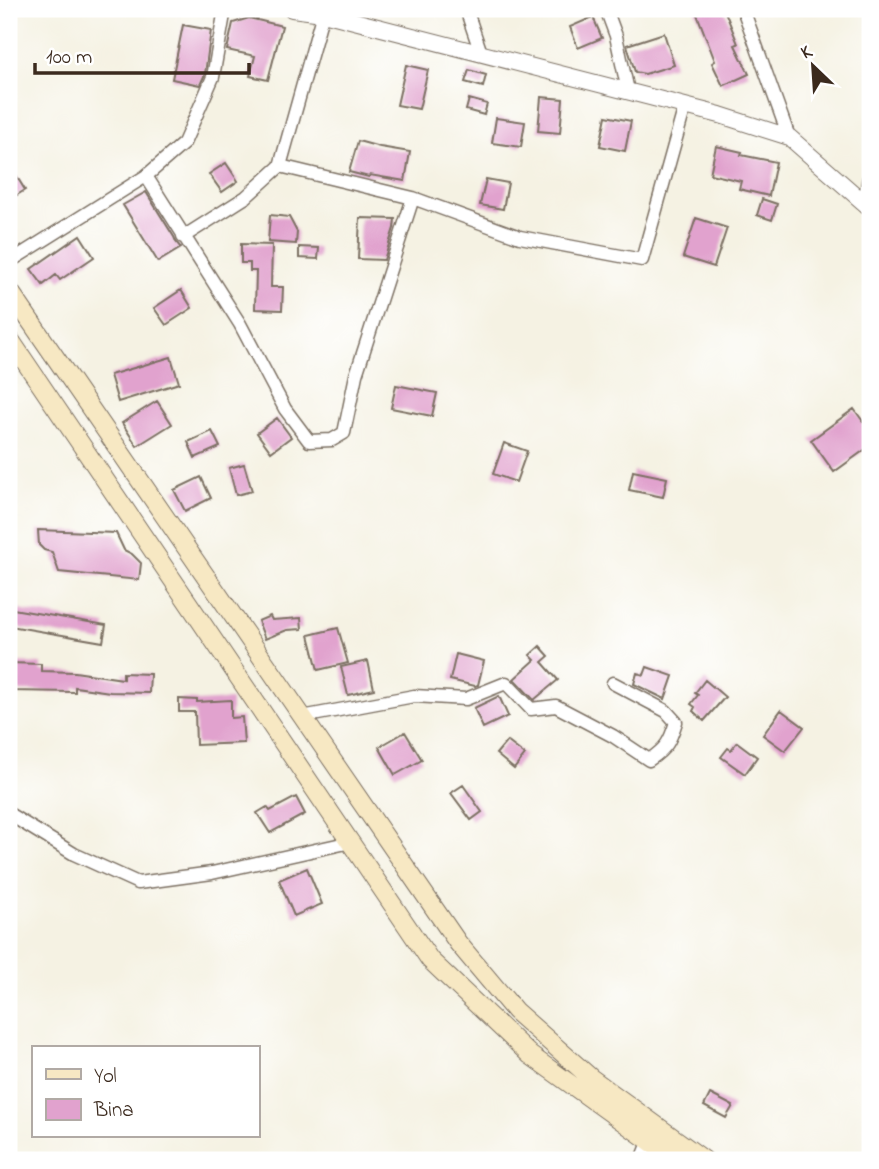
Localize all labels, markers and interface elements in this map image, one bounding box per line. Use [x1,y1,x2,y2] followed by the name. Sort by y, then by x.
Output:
[35,32,248,76] scale bar
[778,32,848,102] north arrow
[797,38,817,67] text: K
[46,43,92,73] text: 100 m
[32,1046,259,1138] legend
[94,1062,117,1092] text: Yol
[93,1096,134,1126] text: Bina

